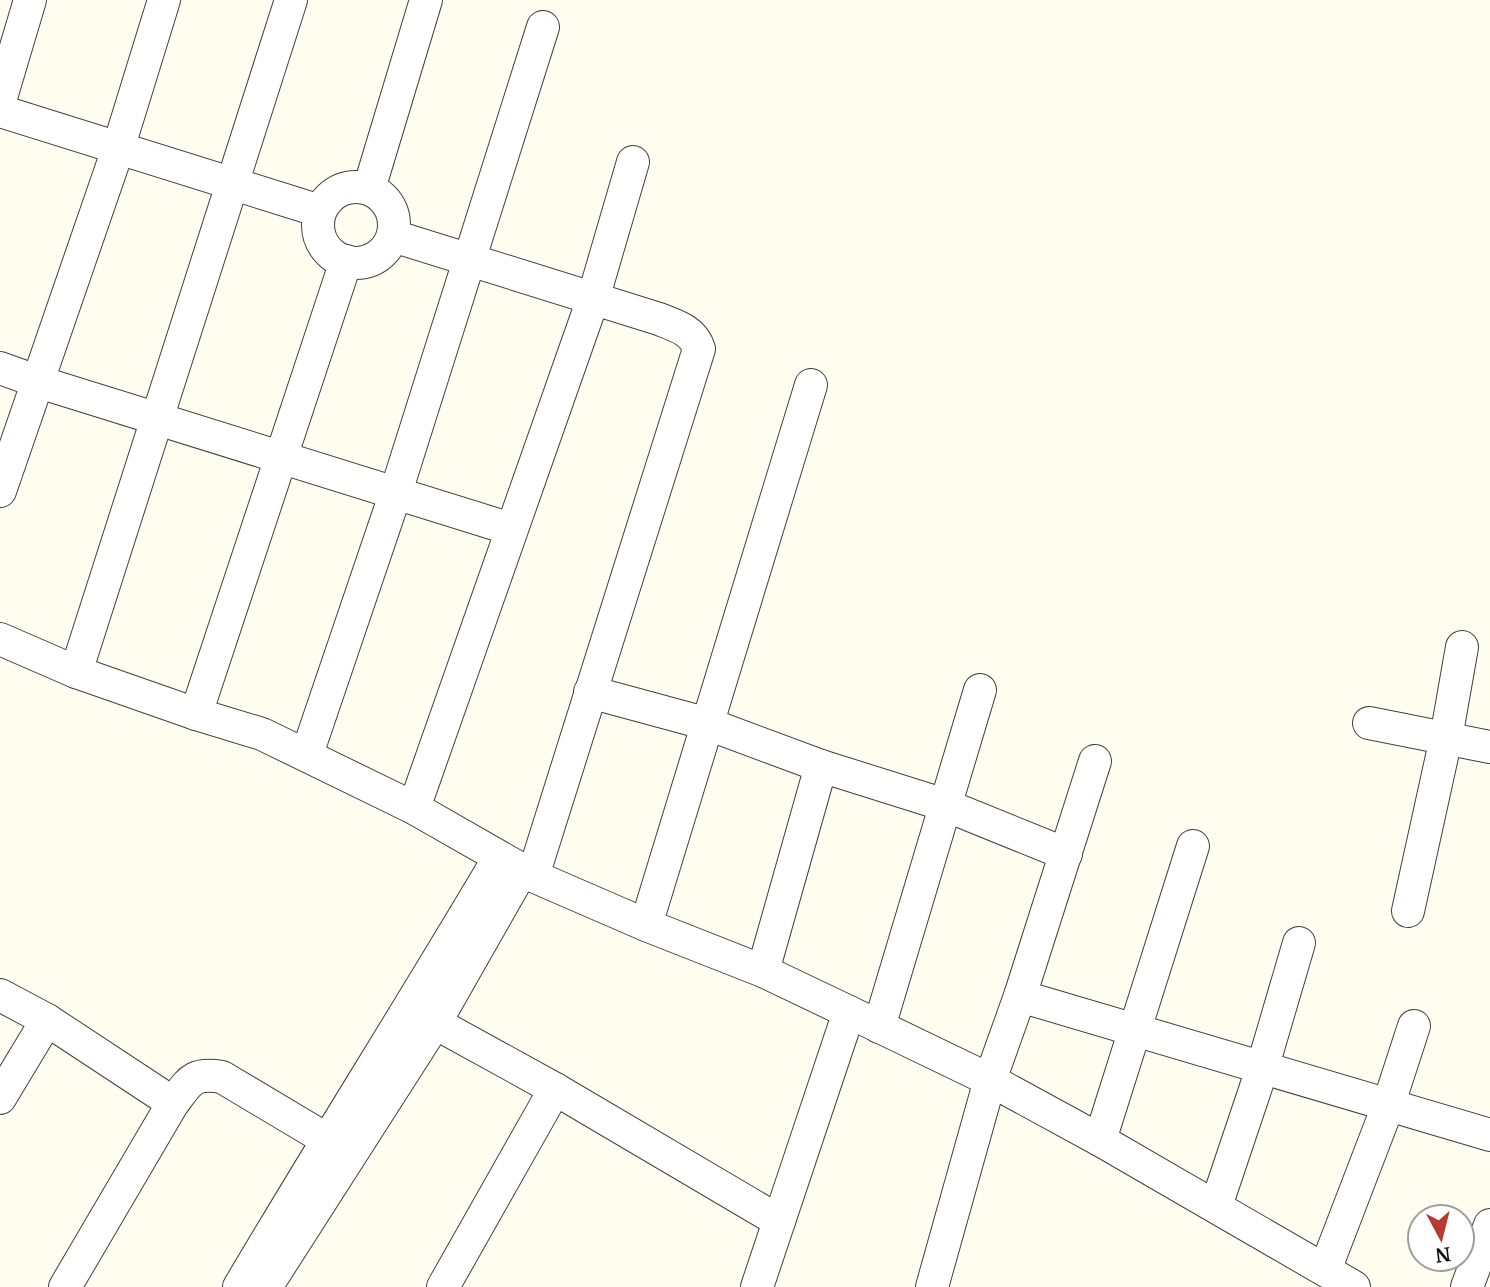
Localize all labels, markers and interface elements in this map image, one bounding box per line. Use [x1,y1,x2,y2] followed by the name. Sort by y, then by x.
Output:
[1406,1203,1476,1273] north arrow
[1434,1242,1452,1268] text: N

